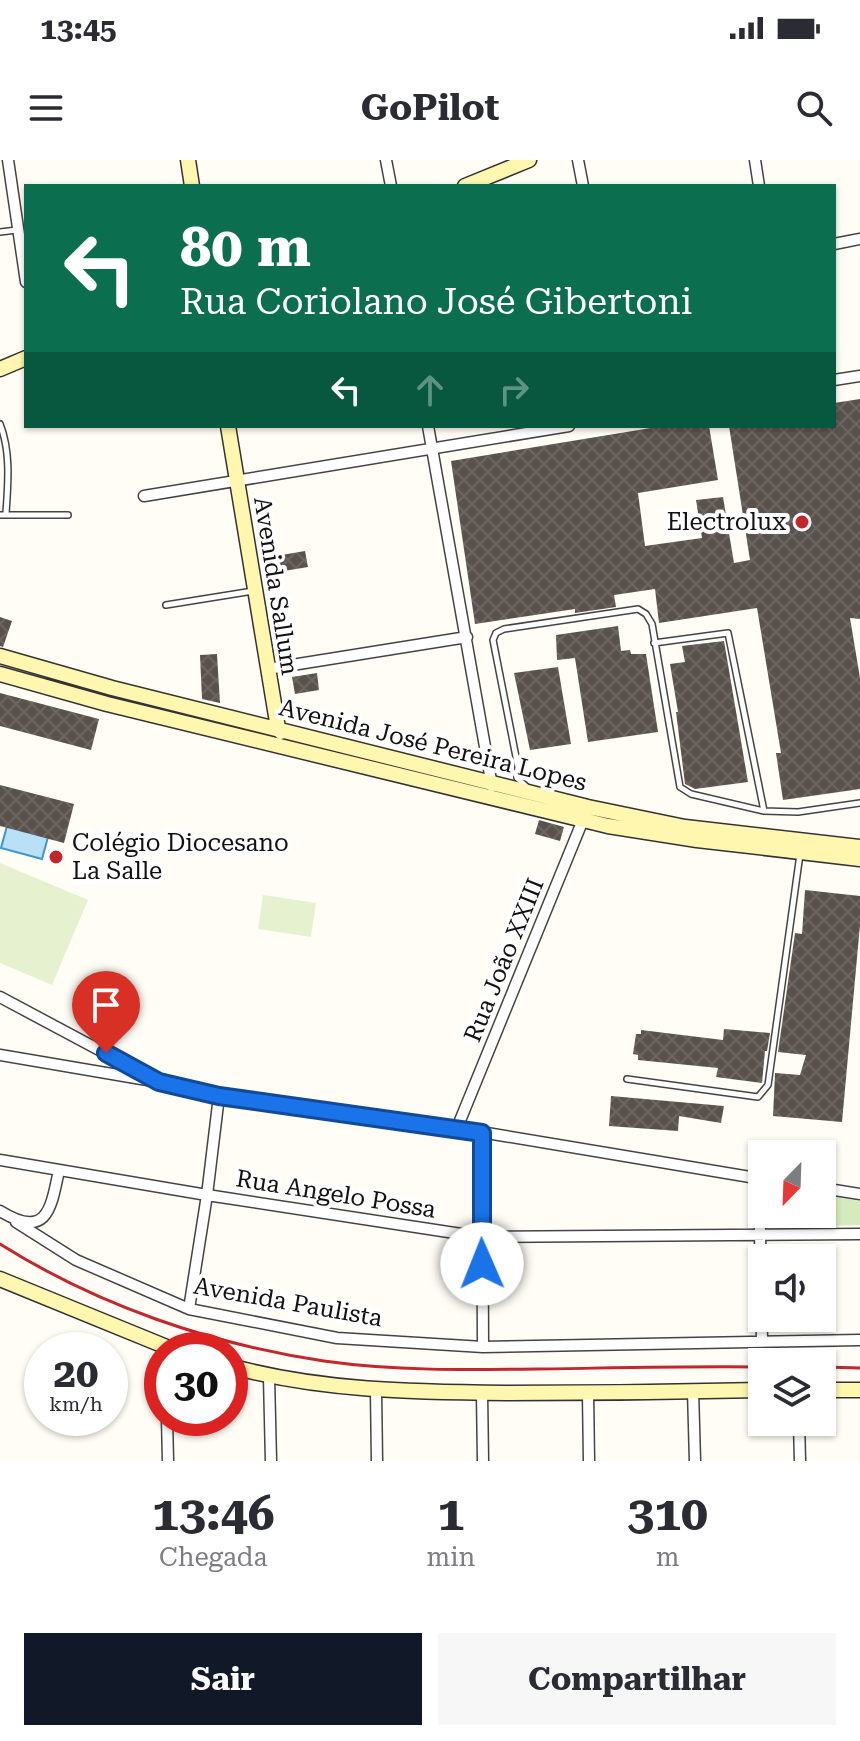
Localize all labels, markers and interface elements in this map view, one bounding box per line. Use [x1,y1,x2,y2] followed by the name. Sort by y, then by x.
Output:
[40,11,117,46] text: 13:45
[24,86,68,130] icon: menu
[792,86,836,130] icon: search
[361,87,499,129] text: GoPilot
[180,214,311,280] text: 80 m
[48,216,152,320] icon: left
[180,281,692,323] text: Rua Coriolano José Gibertoni
[324,368,368,412] icon: left
[408,368,452,412] icon: ahead
[492,368,536,412] icon: right
[248,495,304,677] street label: Avenida Sallum
[667,508,786,536] place label: Electrolux
[793,513,811,531] marker: Electrolux
[276,693,590,797] street label: Avenida José Pereira Lopes
[72,829,289,885] place label: Colégio Diocesano La Salle
[47,848,65,866] marker: Colégio Diocesano La Salle
[458,874,550,1046] street label: Rua João XXIII
[72,971,140,1053] pin
[84,983,128,1027] icon: arrive
[748,1140,836,1228] north arrow
[748,1140,836,1436] map controls
[234,1164,438,1224] street label: Rua Angelo Possa
[440,1222,524,1306] position arrow
[748,1244,836,1332] button: sound
[191,1272,385,1332] street label: Avenida Paulista
[144,1332,248,1436] speed limit sign: 30
[748,1348,836,1436] button: layers
[54,1350,98,1397] text: 20
[49,1392,103,1416] text: km/h
[152,1486,275,1542] text: 13:46
[437,1486,464,1542] text: 1
[627,1486,708,1542] text: 310
[159,1542,268,1572] text: Chegada
[427,1542,475,1572] text: min
[656,1542,680,1572] text: m
[24,1633,422,1725] button: Sair
[438,1633,836,1725] button: Compartilhar

